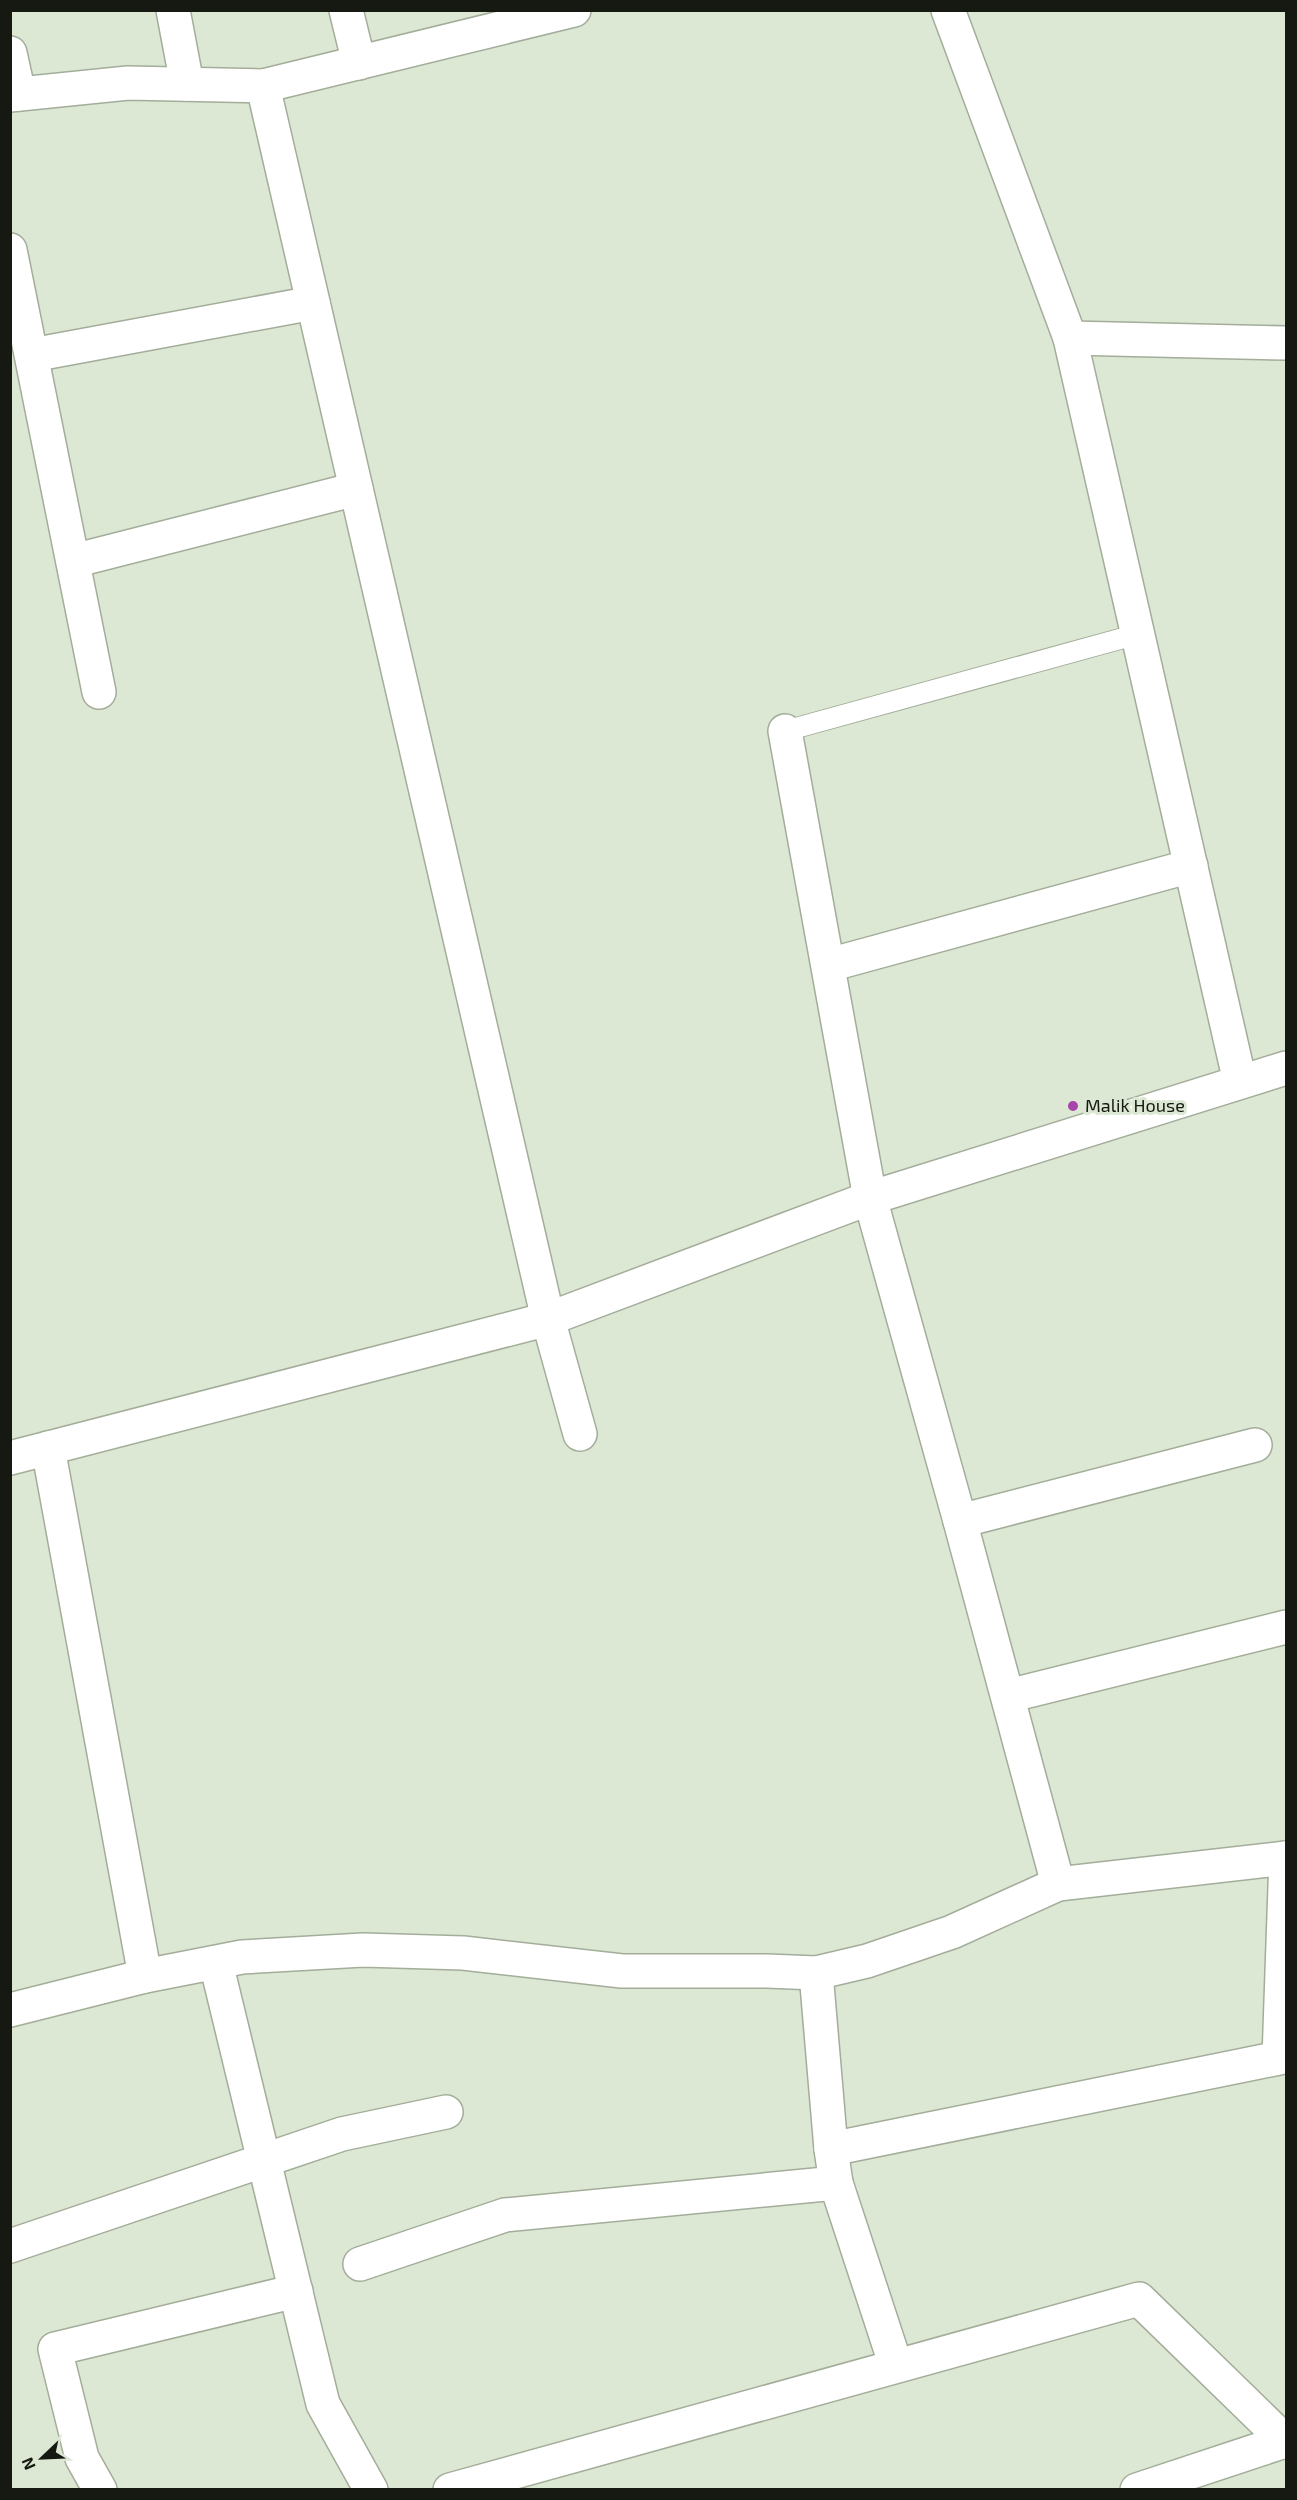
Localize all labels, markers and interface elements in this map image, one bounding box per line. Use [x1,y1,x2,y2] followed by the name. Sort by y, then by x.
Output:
[1085,1094,1185,1116] place label: Malik House
[1066,1099,1080,1113] marker: Malik House
[12,2428,72,2488] north arrow
[17,2455,39,2473] text: N

